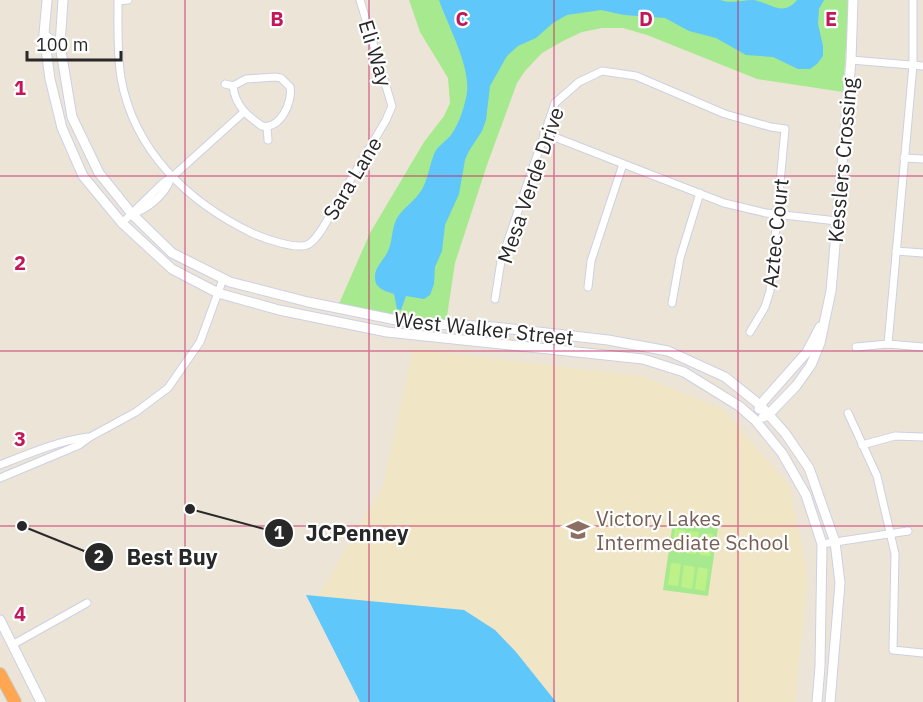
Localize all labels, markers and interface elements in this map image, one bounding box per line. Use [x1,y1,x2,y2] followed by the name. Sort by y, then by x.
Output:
[270,5,284,32] text: B
[455,5,469,32] text: C
[639,5,653,32] text: D
[825,5,837,32] text: E
[353,16,400,90] street label: Eli Way
[27,24,122,62] scale bar
[36,33,88,56] text: 100 m
[14,74,26,101] text: 1
[821,76,863,244] street label: Kesslers Crossing
[490,103,570,267] street label: Mesa Verde Drive
[316,131,388,225] street label: Sara Lane
[755,177,795,289] street label: Aztec Court
[14,249,26,276] text: 2
[393,305,575,351] street label: West Walker Street
[14,425,26,452] text: 3
[596,504,789,556] place label: Victory Lakes Intermediate School
[264,513,421,553] callout: JCPenney
[565,517,591,543] school or university icon: Victory Lakes Intermediate School
[305,518,409,547] text: JCPenney
[274,521,285,544] text: 1
[84,537,229,577] callout: Best Buy
[126,542,218,571] text: Best Buy
[94,545,104,568] text: 2
[14,600,26,627] text: 4

